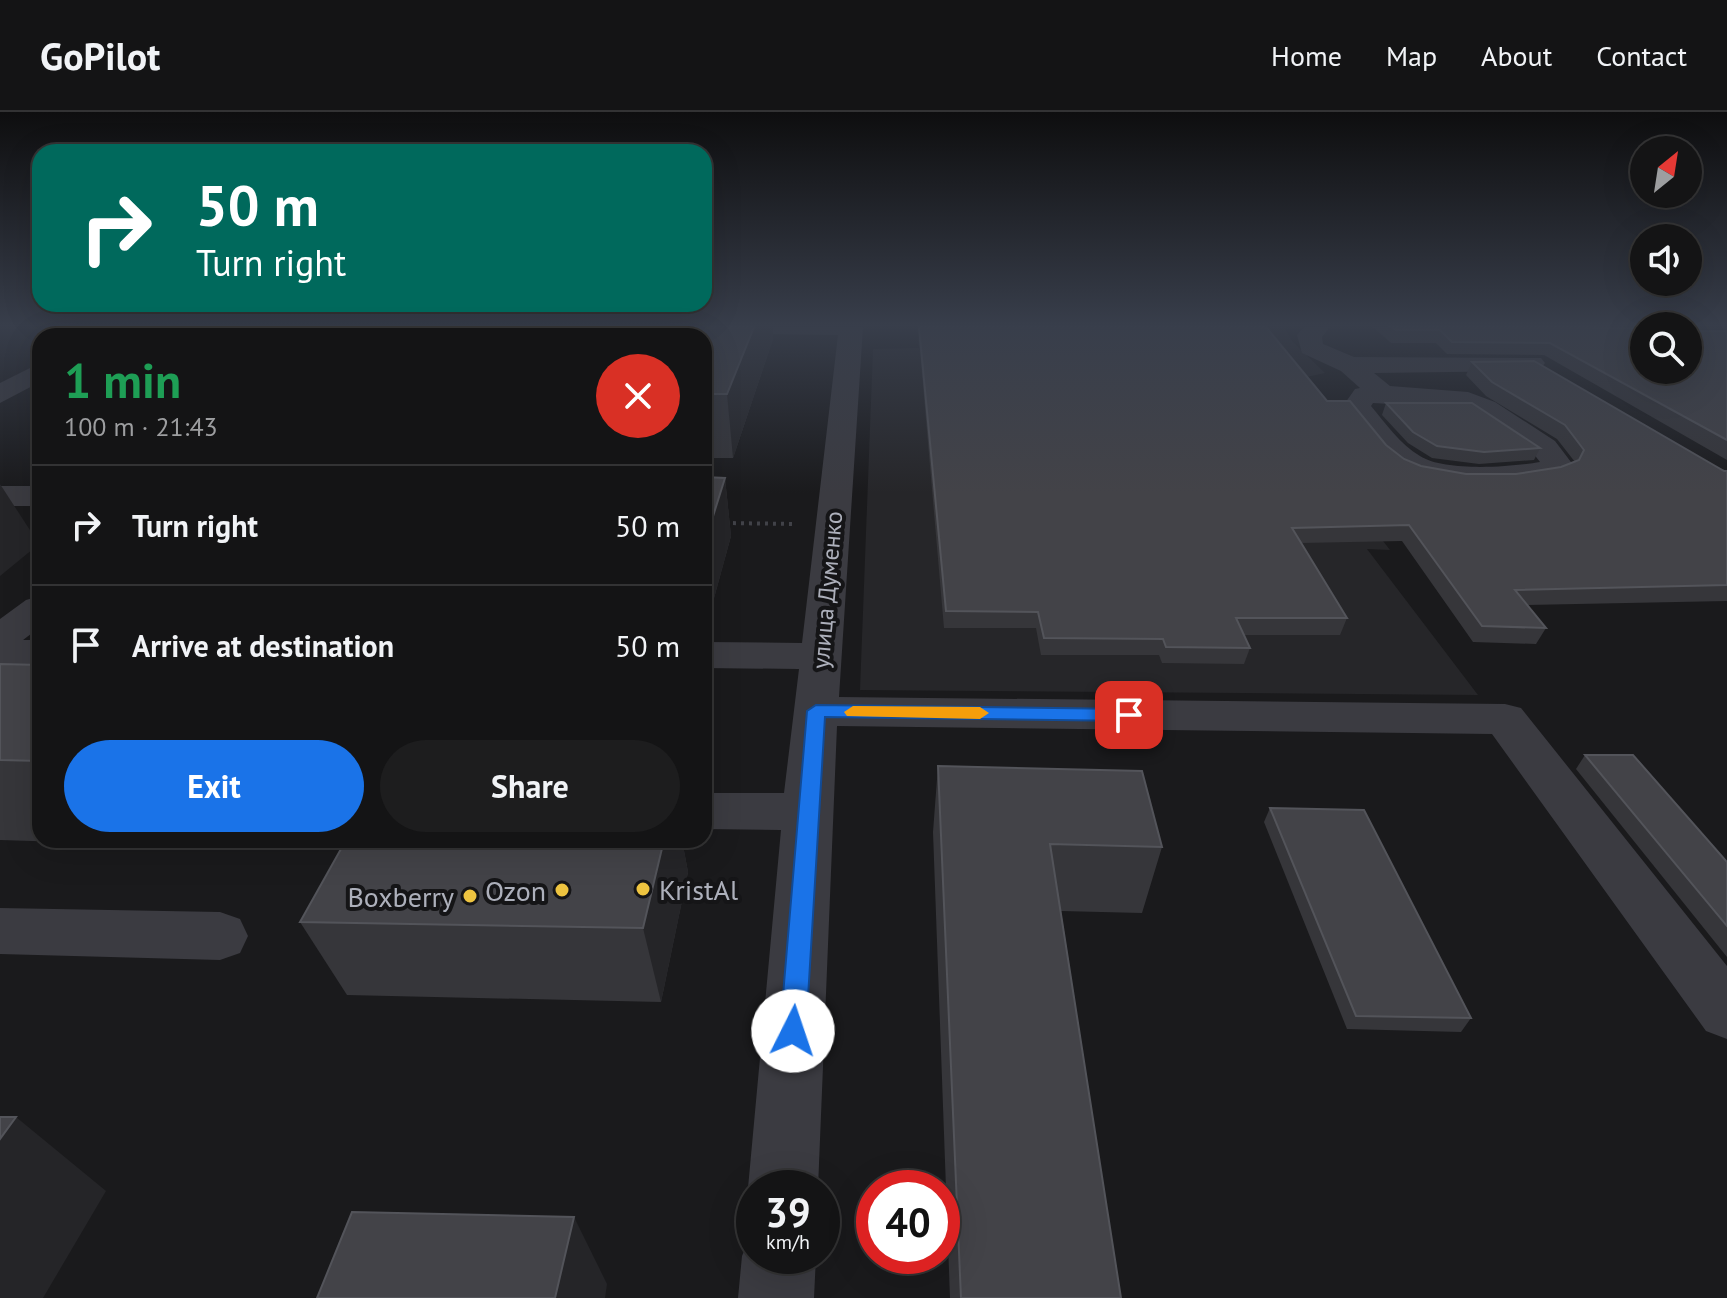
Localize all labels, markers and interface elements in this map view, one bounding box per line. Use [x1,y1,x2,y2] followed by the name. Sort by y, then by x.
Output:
[40,31,160,80] text: GoPilot
[1271,37,1342,74] text: Home
[1386,37,1437,74] text: Map
[1481,37,1552,74] text: About
[1596,37,1687,74] text: Contact
[1630,136,1702,208] north arrow
[1630,136,1702,384] map controls
[196,169,319,241] text: 50 m
[64,176,168,280] icon: right
[1630,224,1702,296] button: sound
[196,239,346,286] text: Turn right
[1630,312,1702,384] button: search
[64,349,181,411] text: 1 min
[596,354,680,438] button: close
[64,410,218,443] text: 100 m · 21:43
[64,503,108,547] icon: right
[132,506,258,545] text: Turn right
[615,506,680,545] text: 50 m
[805,510,849,670] street label: улица Думенко
[64,623,108,667] icon: arrive
[132,626,394,665] text: Arrive at destination
[615,626,680,665] text: 50 m
[1095,681,1163,749] pin
[1107,693,1151,737] icon: arrive
[64,740,364,832] button: Exit
[380,740,680,832] button: Share
[659,871,738,908] place label: KristAl
[485,872,546,909] place label: Ozon
[347,878,454,915] place label: Boxberry
[634,880,652,898] marker: KristAl
[553,881,571,899] marker: Ozon
[461,887,479,905] marker: Boxberry
[751,989,835,1073] position arrow
[856,1170,960,1274] speed limit sign: 40
[765,1186,811,1238] text: 39
[766,1229,810,1255] text: km/h

